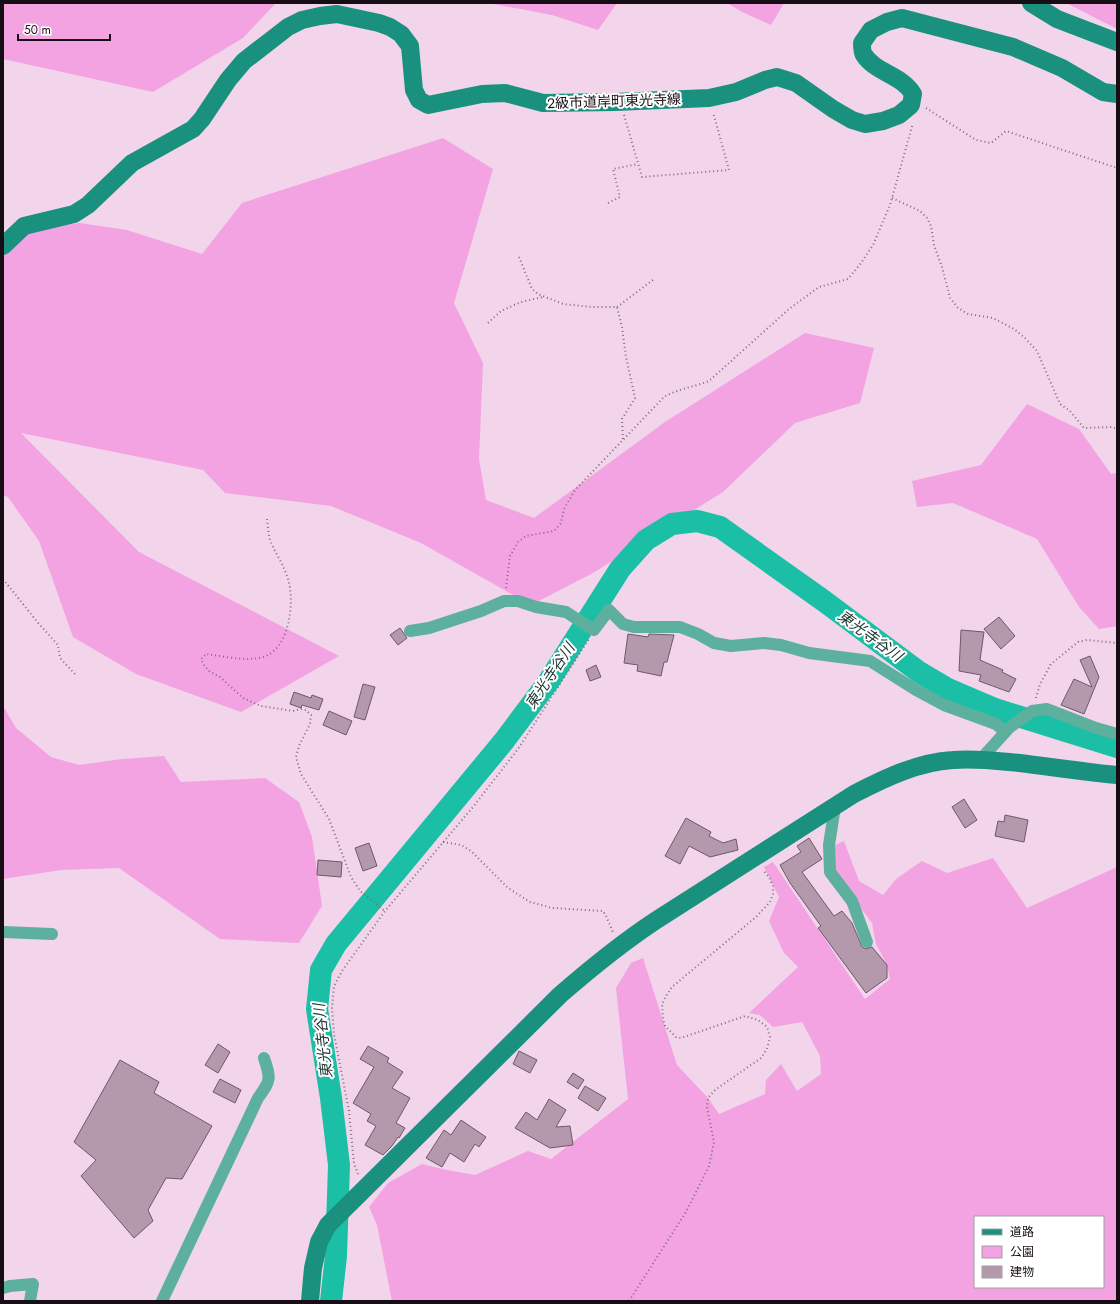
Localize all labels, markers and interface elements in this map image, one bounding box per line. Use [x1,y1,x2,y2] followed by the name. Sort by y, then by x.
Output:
[18,16,110,42] scale bar
[24,21,51,39] text: 50 m
[547,89,681,113] street label: 2級市道岸町東光寺線
[833,605,908,668] water label: 東光寺谷川
[520,637,581,713] water label: 東光寺谷川
[308,1001,338,1079] water label: 東光寺谷川
[974,1216,1104,1288] legend
[1010,1223,1034,1241] text: 道路
[1010,1243,1034,1261] text: 公園
[1010,1263,1034,1281] text: 建物

